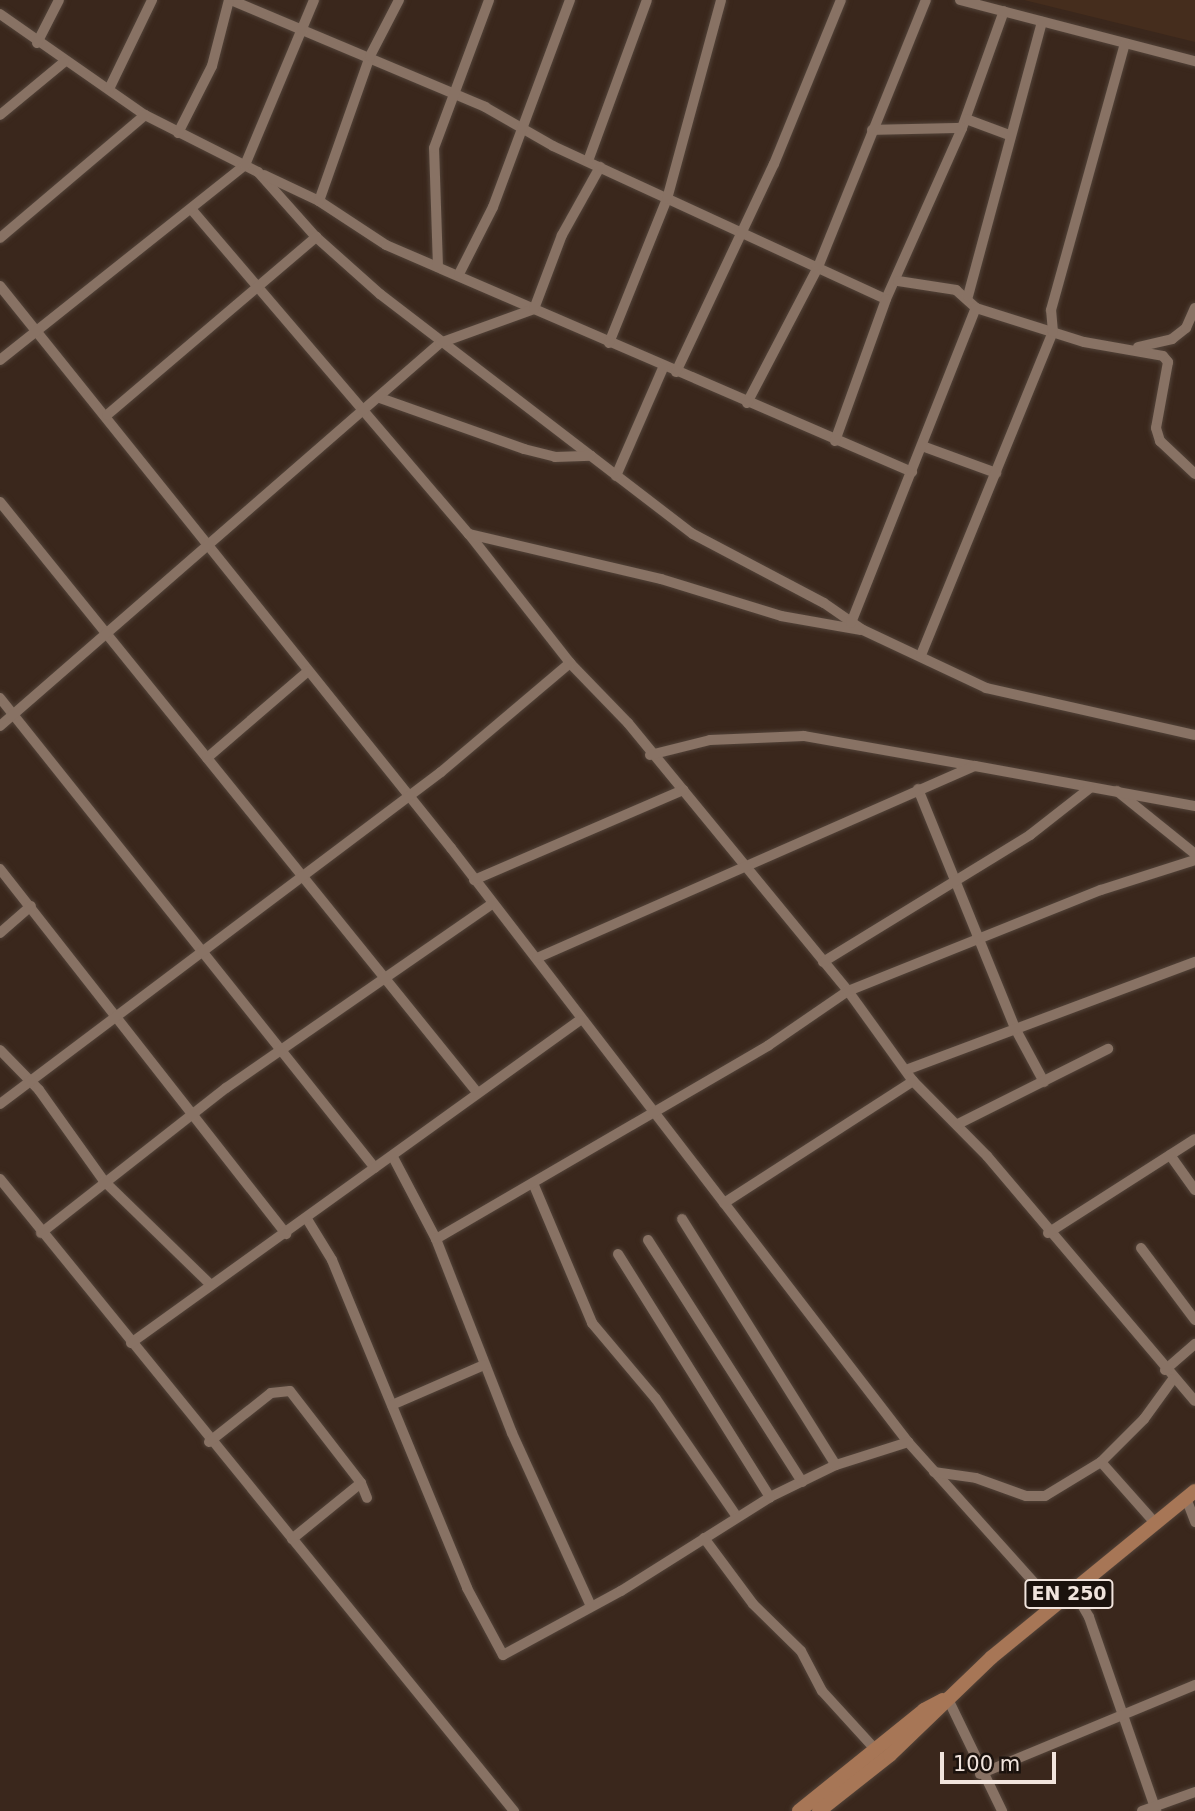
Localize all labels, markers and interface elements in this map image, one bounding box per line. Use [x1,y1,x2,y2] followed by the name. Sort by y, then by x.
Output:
[1024,1578,1114,1610] road number: EN 250
[943,1738,1058,1782] scale bar
[953,1752,1020,1776] text: 100 m

